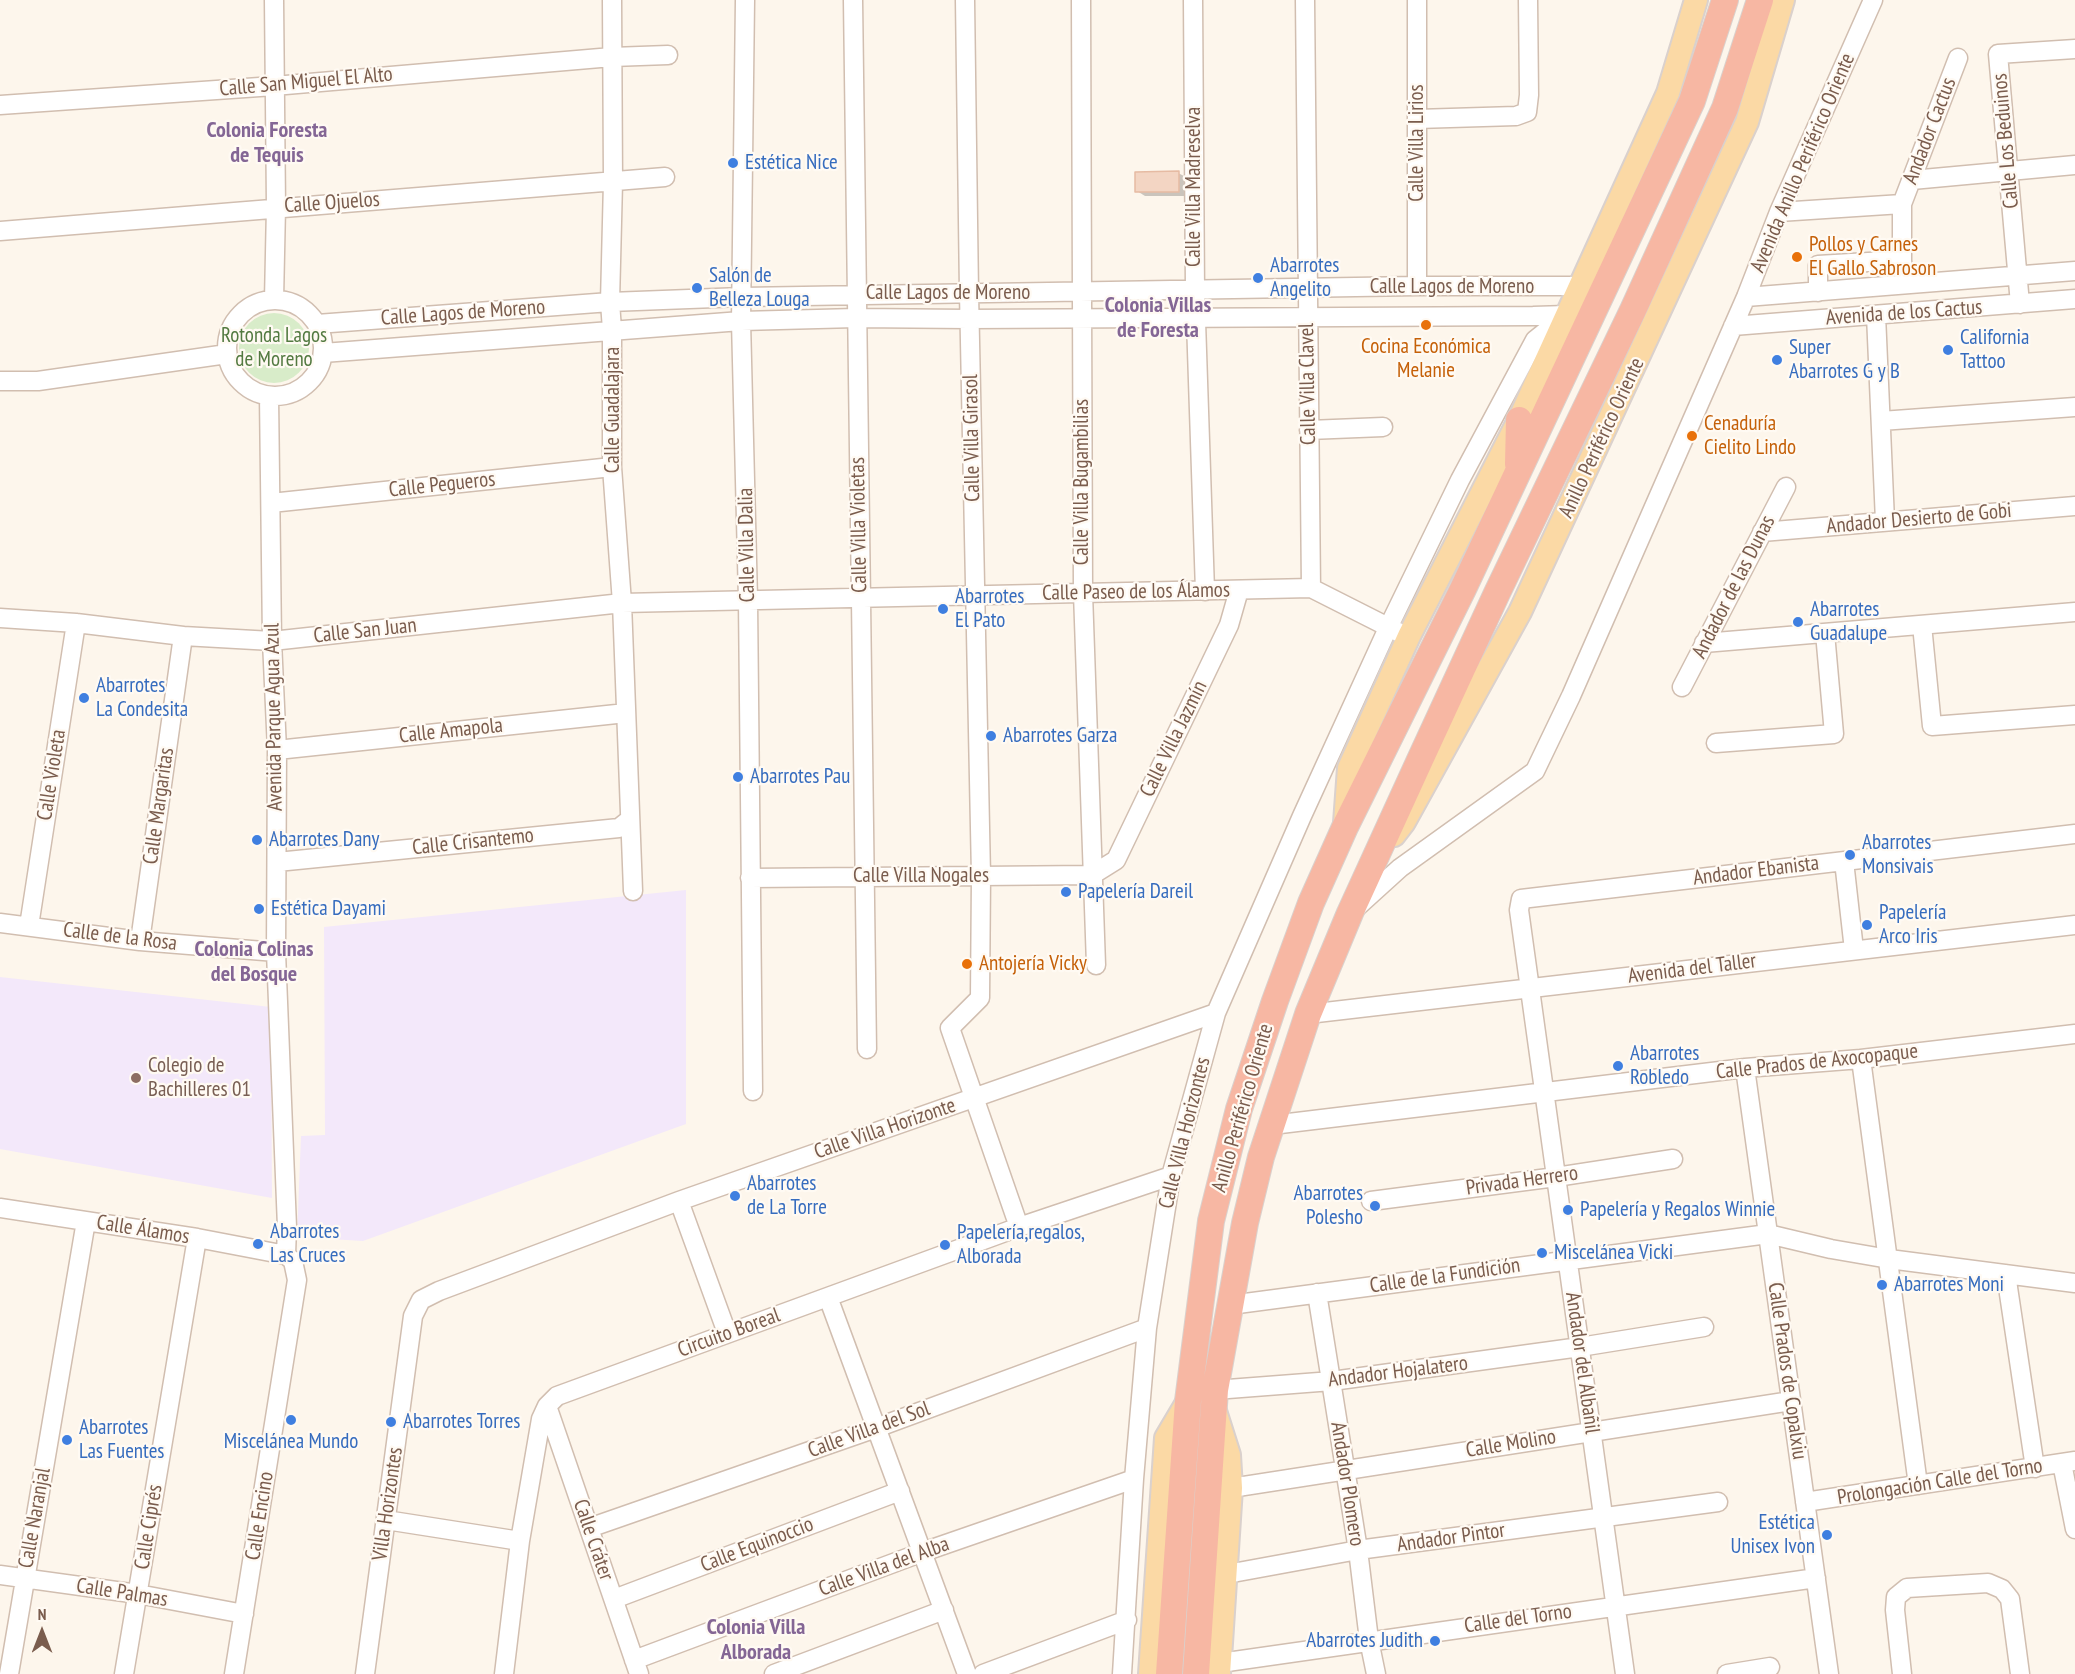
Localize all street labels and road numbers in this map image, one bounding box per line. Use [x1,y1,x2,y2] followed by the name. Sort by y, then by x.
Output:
[1745,50,1861,276] street label: Avenida Anillo Periférico Oriente
[218,62,394,102] street label: Calle San Miguel El Alto
[1988,72,2024,210] street label: Calle Los Beduinos
[1898,74,1962,188] street label: Andador Cactus
[1404,84,1430,202] street label: Calle Villa Lirios
[1181,107,1207,267] street label: Calle Villa Madreselva
[283,187,381,219] street label: Calle Ojuelos
[1370,274,1534,300] street label: Calle Lagos de Moreno
[866,280,1030,306] street label: Calle Lagos de Moreno
[380,295,546,331] street label: Calle Lagos de Moreno
[1825,295,1983,331] street label: Avenida de los Cactus
[1294,323,1322,445] street label: Calle Villa Clavel
[600,347,626,473] street label: Calle Guadalajara
[1554,354,1650,522] street label: Anillo Periférico Oriente
[958,374,986,502] street label: Calle Villa Girasol
[1069,399,1095,565] street label: Calle Villa Bugambilias
[845,457,873,593] street label: Calle Villa Violetas
[388,467,496,503] street label: Calle Pegueros
[733,487,761,603] street label: Calle Villa Dalia
[1825,498,2013,540] street label: Andador Desierto de Gobi
[1687,511,1781,663] street label: Andador de las Dunas
[1042,578,1230,606] street label: Calle Paseo de los Álamos
[312,613,418,649] street label: Calle San Juan
[260,623,288,811] street label: Avenida Parque Agua Azul
[1135,677,1213,801] street label: Calle Villa Jazmín
[398,713,504,749] street label: Calle Amapola
[32,728,72,822] street label: Calle Violeta
[138,746,180,866] street label: Calle Margaritas
[411,823,535,861] street label: Calle Crisantemo
[1692,851,1820,891] street label: Andador Ebanista
[853,863,989,889] street label: Calle Villa Nogales
[62,918,178,956] street label: Calle de la Rosa
[1626,949,1758,989] street label: Avenida del Taller
[1207,1021,1279,1195] street label: Anillo Periférico Oriente
[1715,1039,1919,1085] street label: Calle Prados de Axocopaque
[1154,1055,1216,1211] street label: Calle Villa Horizontes
[811,1093,959,1165] street label: Calle Villa Horizonte
[1464,1161,1580,1201] street label: Privada Herrero
[95,1210,191,1250] street label: Calle Álamos
[1368,1253,1522,1299] street label: Calle de la Fundición
[1762,1281,1812,1461] street label: Calle Prados de Copalxiu
[1560,1290,1604,1436] street label: Andador del Albañil
[674,1303,784,1363] street label: Circuito Boreal
[1327,1351,1469,1393] street label: Andador Hojalatero
[805,1396,933,1464] street label: Calle Villa del Sol
[1325,1420,1369,1548] street label: Andador Plomero
[1464,1424,1558,1464] street label: Calle Molino
[368,1446,408,1562] street label: Villa Horizontes
[1836,1453,2044,1511] street label: Prolongación Calle del Torno
[14,1466,56,1570] street label: Calle Naranjal
[241,1470,279,1562] street label: Calle Encino
[130,1483,168,1571] street label: Calle Ciprés
[567,1496,619,1584] street label: Calle Cráter
[697,1512,817,1578] street label: Calle Equinoccio
[1395,1518,1507,1558] street label: Andador Pintor
[815,1532,953,1602] street label: Calle Villa del Alba
[75,1573,169,1613] street label: Calle Palmas
[1463,1599,1573,1639] street label: Calle del Torno

